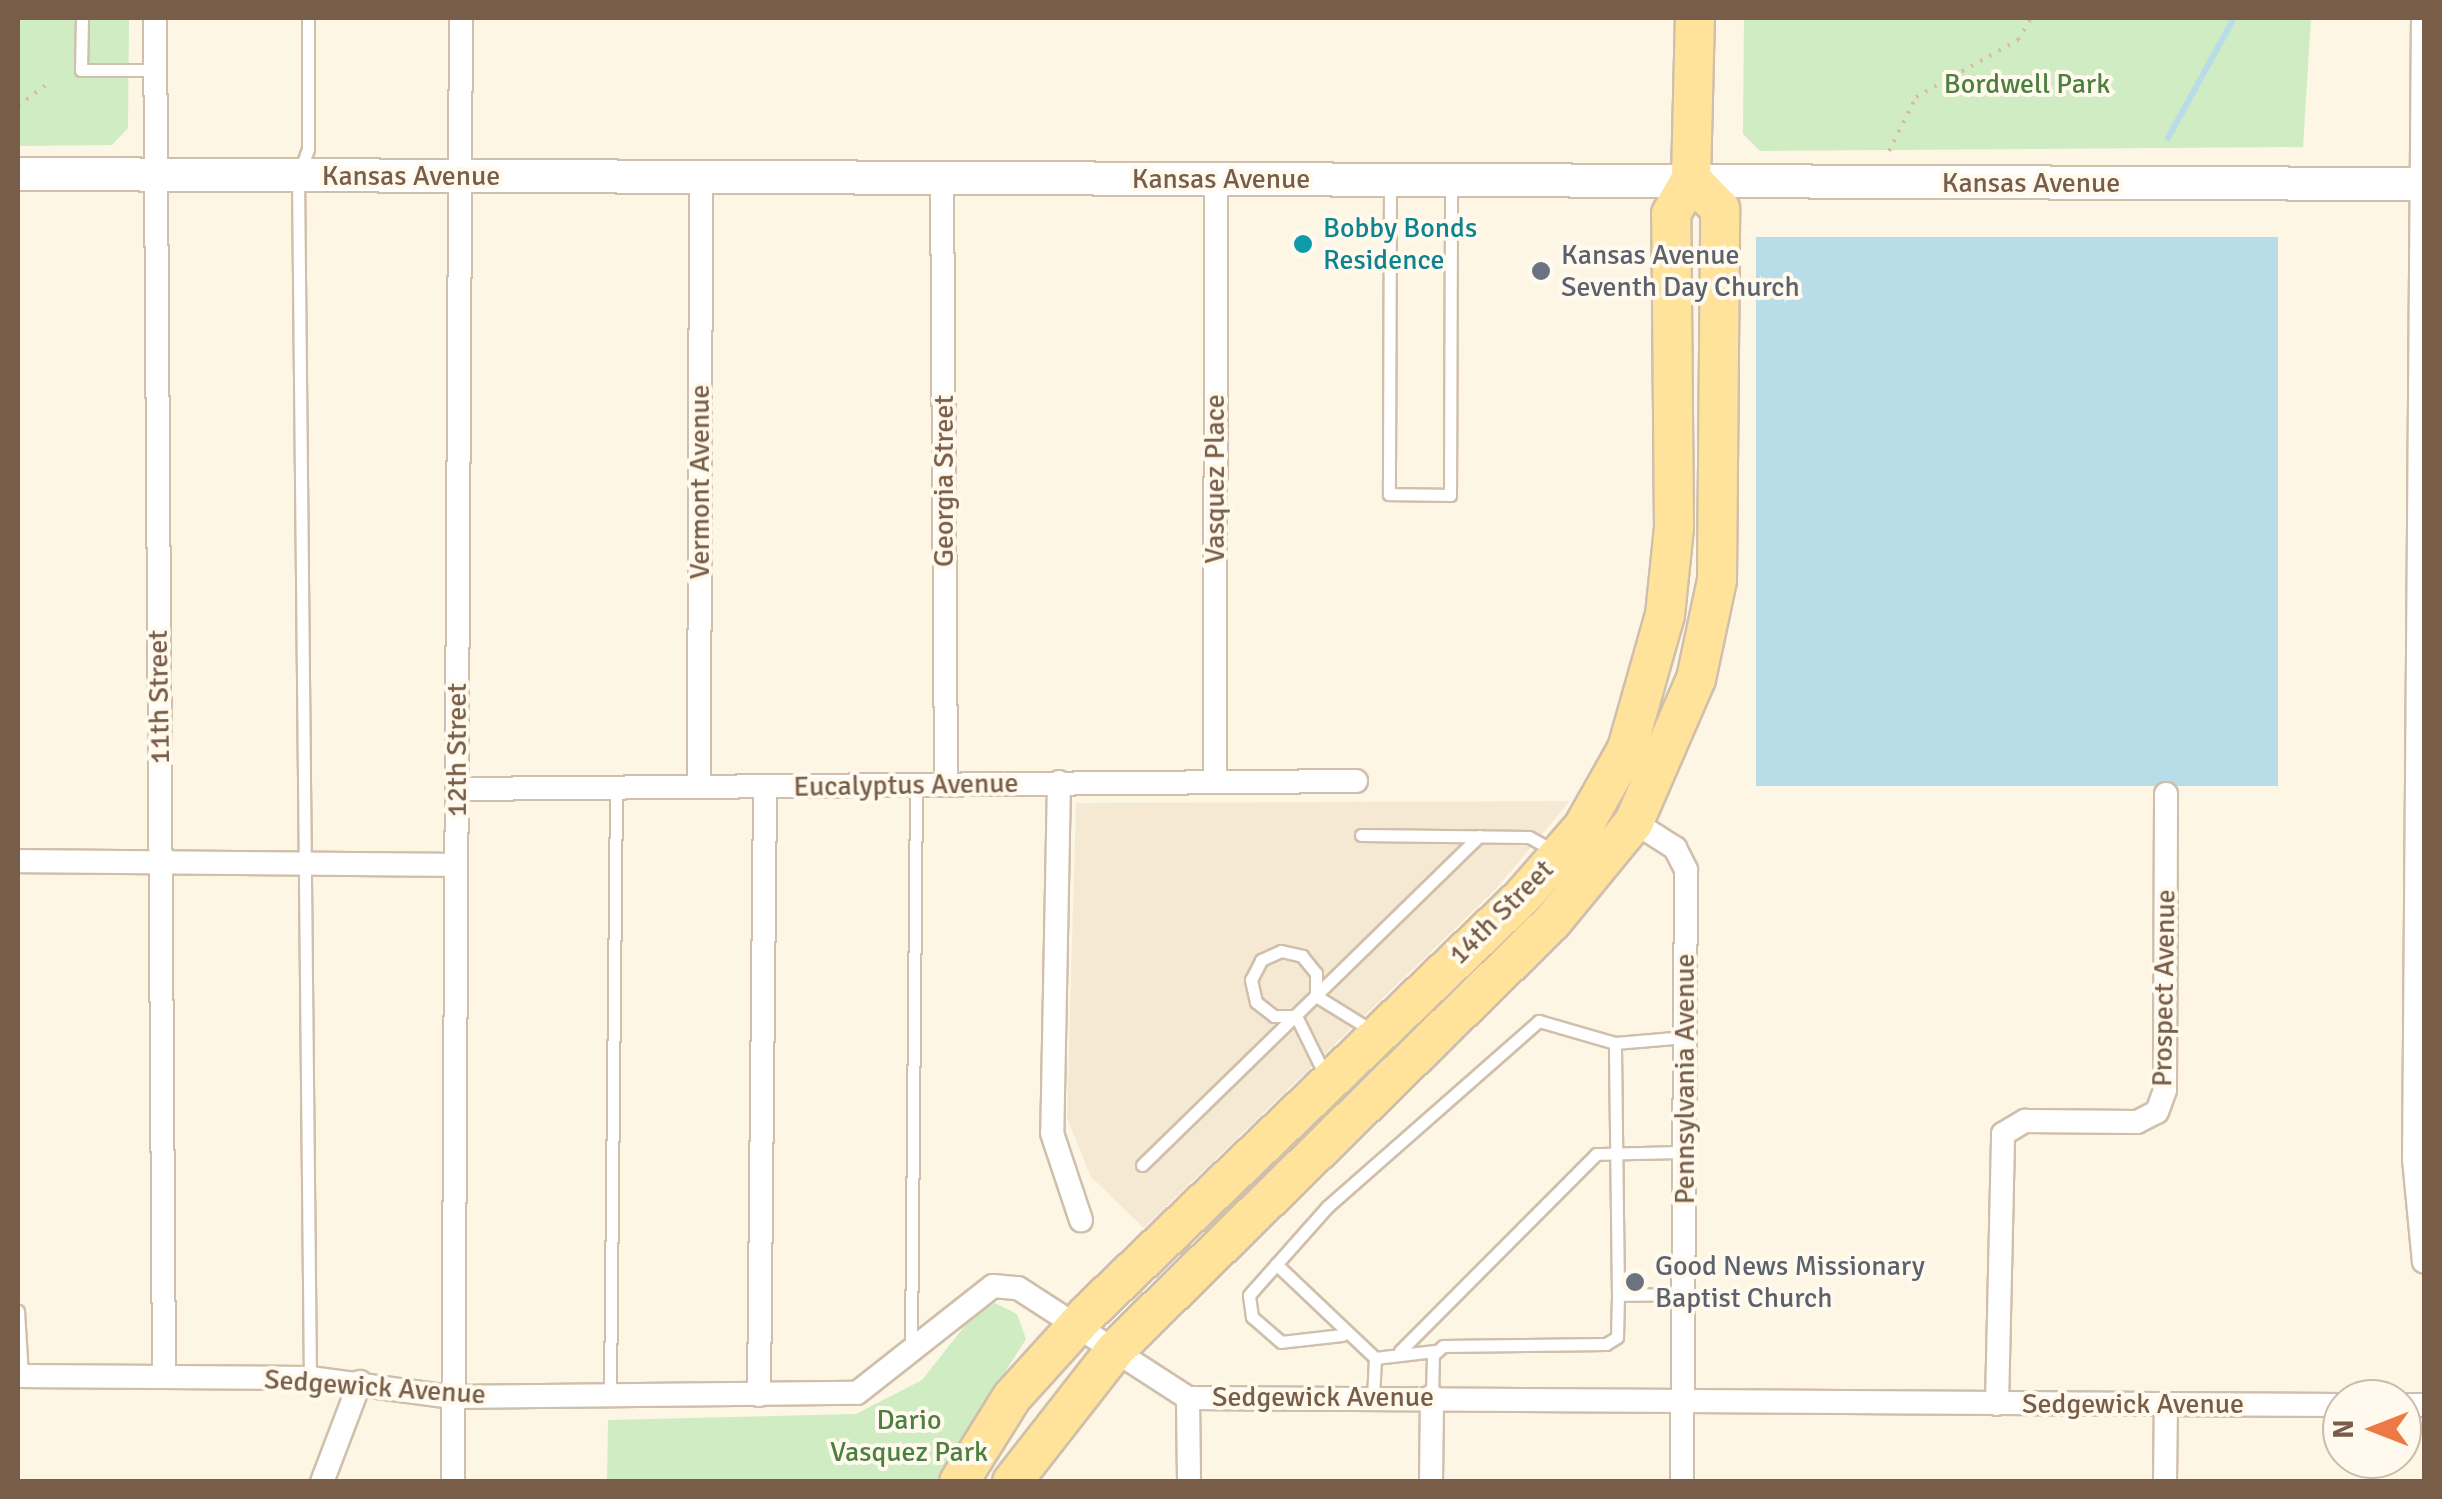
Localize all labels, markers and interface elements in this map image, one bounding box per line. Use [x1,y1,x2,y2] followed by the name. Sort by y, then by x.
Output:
[1944,67,2110,101] park label: Bordwell Park
[322,159,500,193] street label: Kansas Avenue
[1132,162,1310,196] street label: Kansas Avenue
[1942,166,2120,200] street label: Kansas Avenue
[1323,211,1477,277] place label: Bobby Bonds Residence
[1292,233,1314,255] marker: Bobby Bonds Residence
[1561,238,1800,304] place label: Kansas Avenue Seventh Day Church
[1530,260,1552,282] marker: Kansas Avenue Seventh Day Church
[683,385,717,579] street label: Vermont Avenue
[1198,394,1232,564] street label: Vasquez Place
[927,395,961,567] street label: Georgia Street
[141,630,177,764] street label: 11th Street
[440,683,474,817] street label: 12th Street
[793,766,1019,804] street label: Eucalyptus Avenue
[1442,853,1560,971] street label: 14th Street
[2145,889,2183,1087] street label: Prospect Avenue
[1668,954,1702,1204] street label: Pennsylvania Avenue
[1655,1249,1925,1315] place label: Good News Missionary Baptist Church
[1624,1271,1646,1293] marker: Good News Missionary Baptist Church
[263,1362,487,1412] street label: Sedgewick Avenue
[2322,1379,2422,1479] north arrow
[1212,1380,1434,1414] street label: Sedgewick Avenue
[2022,1387,2244,1421] street label: Sedgewick Avenue
[830,1403,988,1469] park label: Dario Vasquez Park
[2327,1419,2361,1439] text: N

